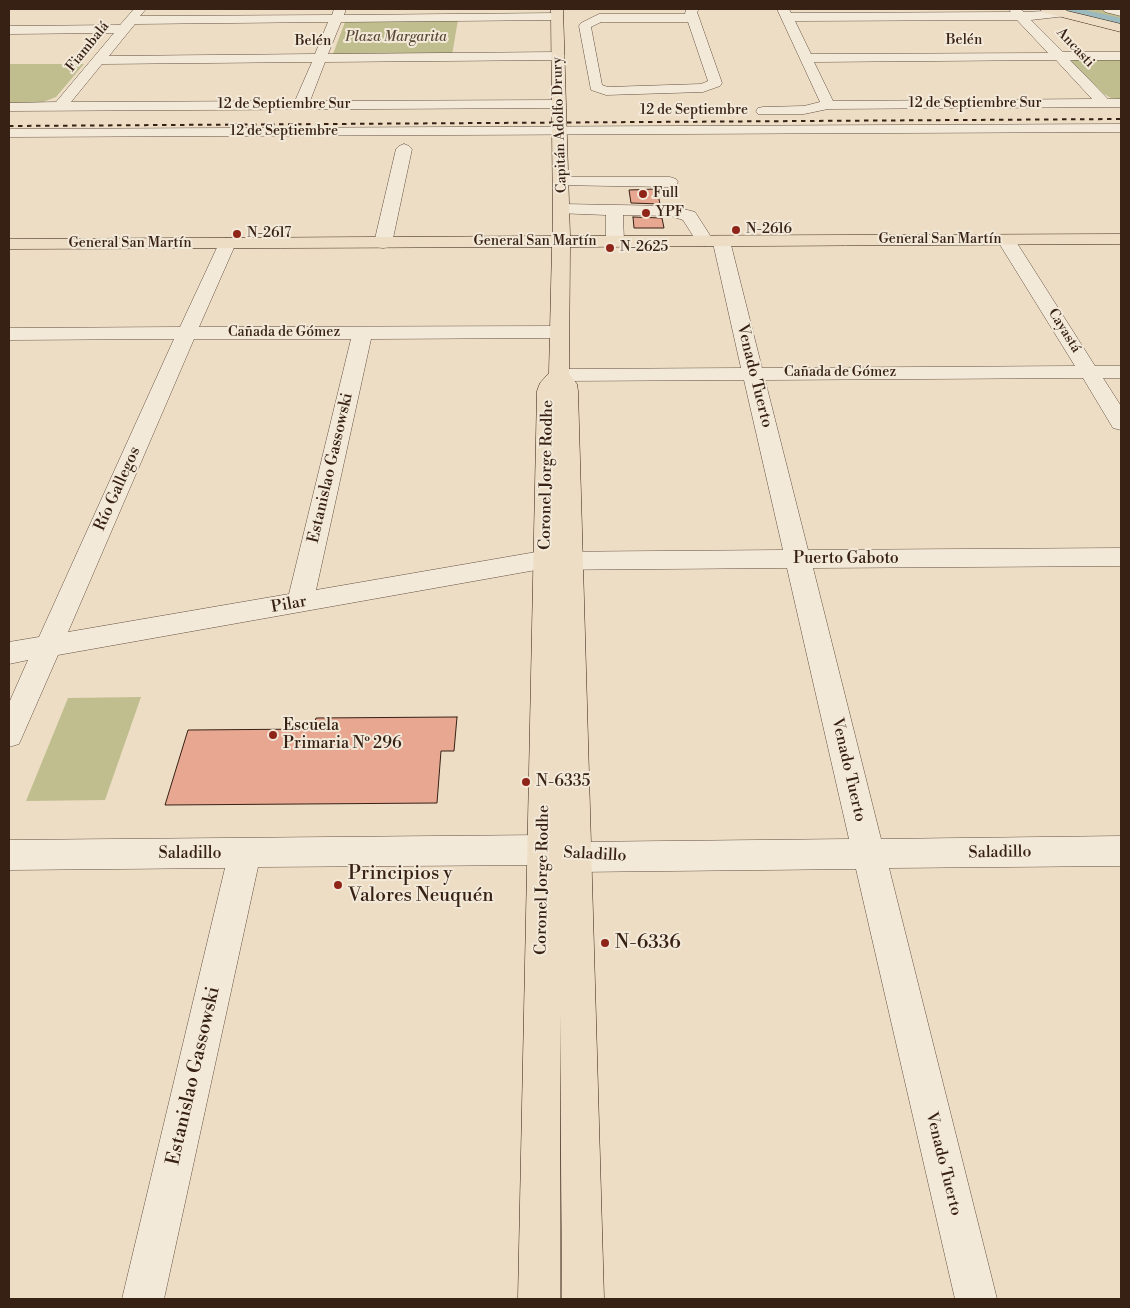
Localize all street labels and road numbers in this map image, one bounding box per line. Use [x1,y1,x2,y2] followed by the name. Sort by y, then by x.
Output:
[63,19,113,75] street label: Fiambalá
[1053,25,1097,71] street label: Ancasti
[946,33,982,49] street label: Belén
[295,34,331,50] street label: Belén
[549,57,571,193] street label: Capitán Adolfo Drury
[908,96,1042,112] street label: 12 de Septiembre Sur
[217,97,351,113] street label: 12 de Septiembre Sur
[640,103,748,119] street label: 12 de Septiembre
[230,124,338,140] street label: 12 de Septiembre
[878,232,1002,248] street label: General San Martín
[473,234,597,250] street label: General San Martín
[68,236,192,252] street label: General San Martín
[1044,306,1084,356] street label: Cayastá
[732,322,776,430] street label: Venado Tuerto
[228,325,340,341] street label: Cañada de Gómez
[784,365,896,381] street label: Cañada de Gómez
[304,391,358,545] street label: Estanislao Gassowski
[536,400,558,550] street label: Coronel Jorge Rodhe
[91,444,145,534] street label: Río Gallegos
[793,549,899,569] street label: Puerto Gaboto
[270,592,308,618] street label: Pilar
[827,716,869,824] street label: Venado Tuerto
[532,805,554,955] street label: Coronel Jorge Rodhe
[968,843,1032,863] street label: Saladillo
[159,844,221,864] street label: Saladillo
[563,844,627,866] street label: Saladillo
[162,985,226,1167] street label: Estanislao Gassowski
[921,1110,965,1218] street label: Venado Tuerto

